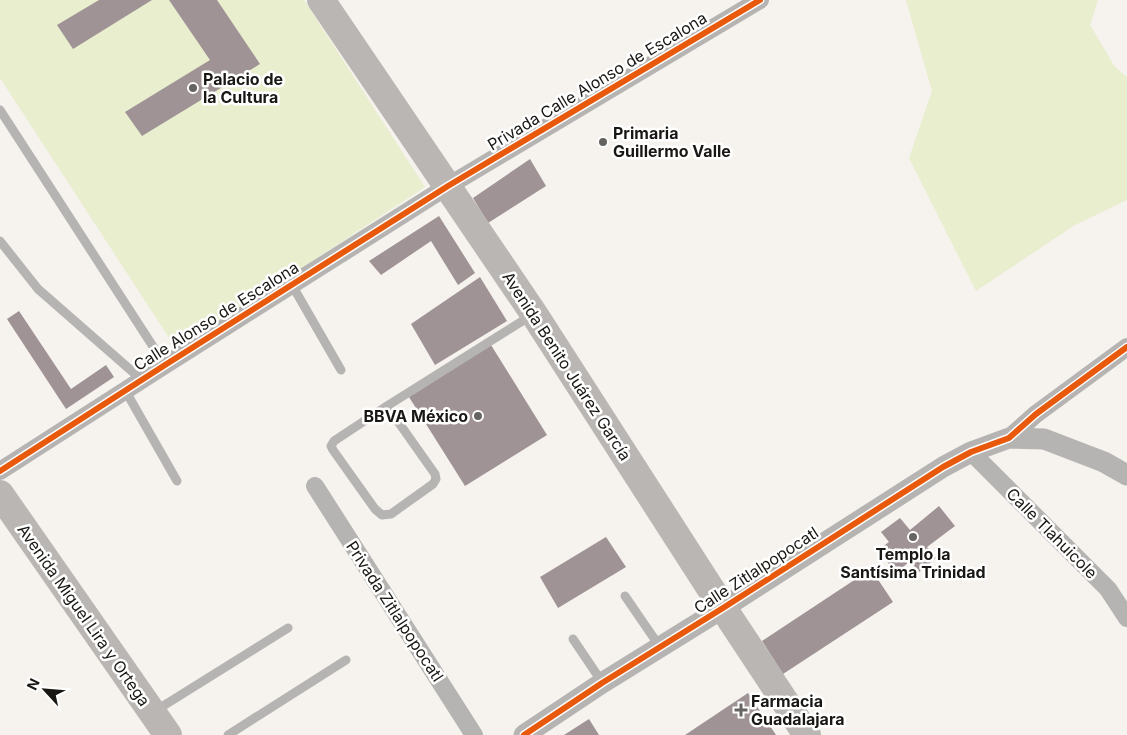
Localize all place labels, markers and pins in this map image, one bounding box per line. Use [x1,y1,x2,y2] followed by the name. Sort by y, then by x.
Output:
[203,69,283,107] place label: Palacio de la Cultura
[187,82,199,94] marker: Palacio de la Cultura
[613,123,731,161] place label: Primaria Guillermo Valle
[597,136,609,148] marker: Primaria Guillermo Valle
[363,406,468,426] place label: BBVA México
[472,410,484,422] marker: BBVA México
[907,531,919,543] marker: Templo la Santísima Trinidad
[840,544,986,582] place label: Templo la Santísima Trinidad
[751,691,844,729] place label: Farmacia Guadalajara
[735,704,747,716] marker: Farmacia Guadalajara

